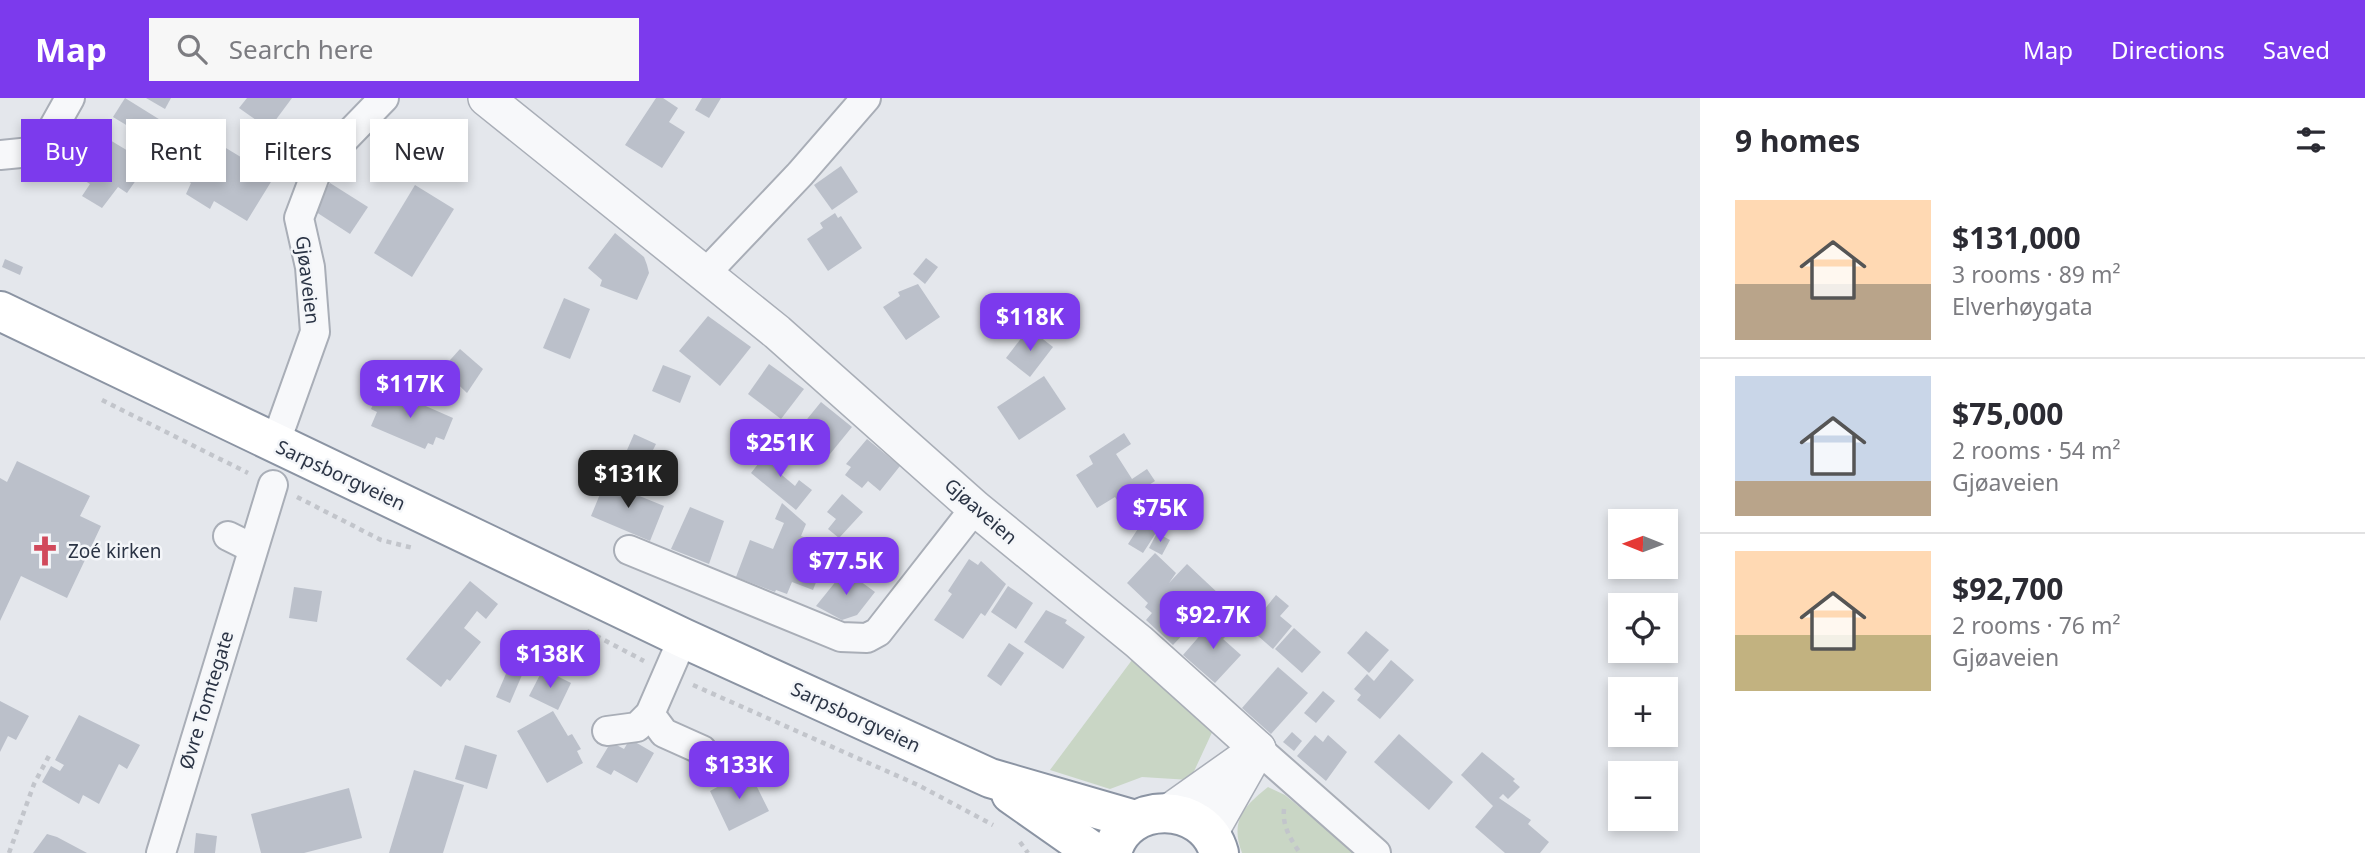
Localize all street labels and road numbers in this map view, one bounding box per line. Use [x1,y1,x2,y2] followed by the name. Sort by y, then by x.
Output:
[290,234,326,326] street label: Gjøaveien
[272,434,410,516] street label: Sarpsborgveien
[939,472,1023,550] street label: Gjøaveien
[173,628,239,772] street label: Øvre Tomtegate
[787,676,925,758] street label: Sarpsborgveien

